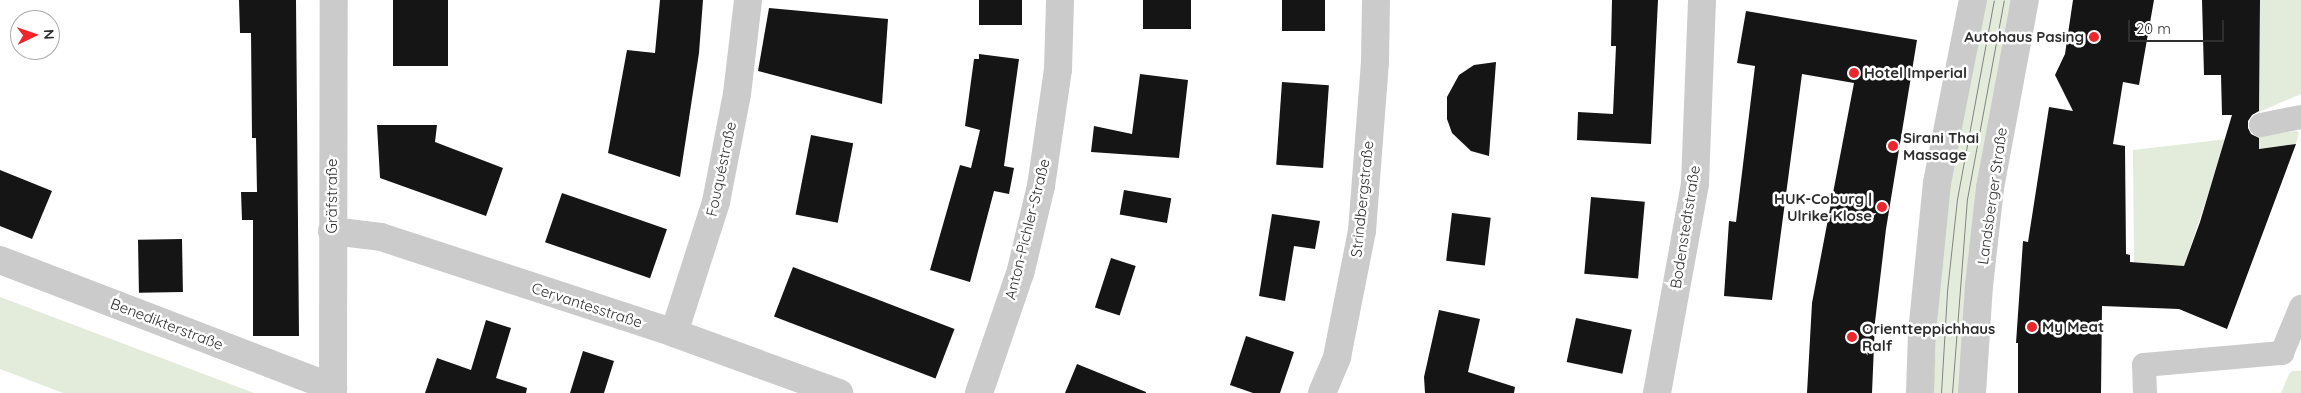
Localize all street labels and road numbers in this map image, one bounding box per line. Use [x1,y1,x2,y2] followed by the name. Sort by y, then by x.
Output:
[702,120,740,218] street label: Fouquéstraße
[1973,126,2011,266] street label: Landsberger Straße
[1347,140,1377,258] street label: Strindbergstraße
[1001,157,1053,301] street label: Anton-Pichler-Straße
[323,159,341,233] street label: Gräfstraße
[1666,164,1704,290] street label: Bodenstedtstraße
[529,279,645,331] street label: Cervantesstraße
[108,294,226,354] street label: Benedikterstraße

